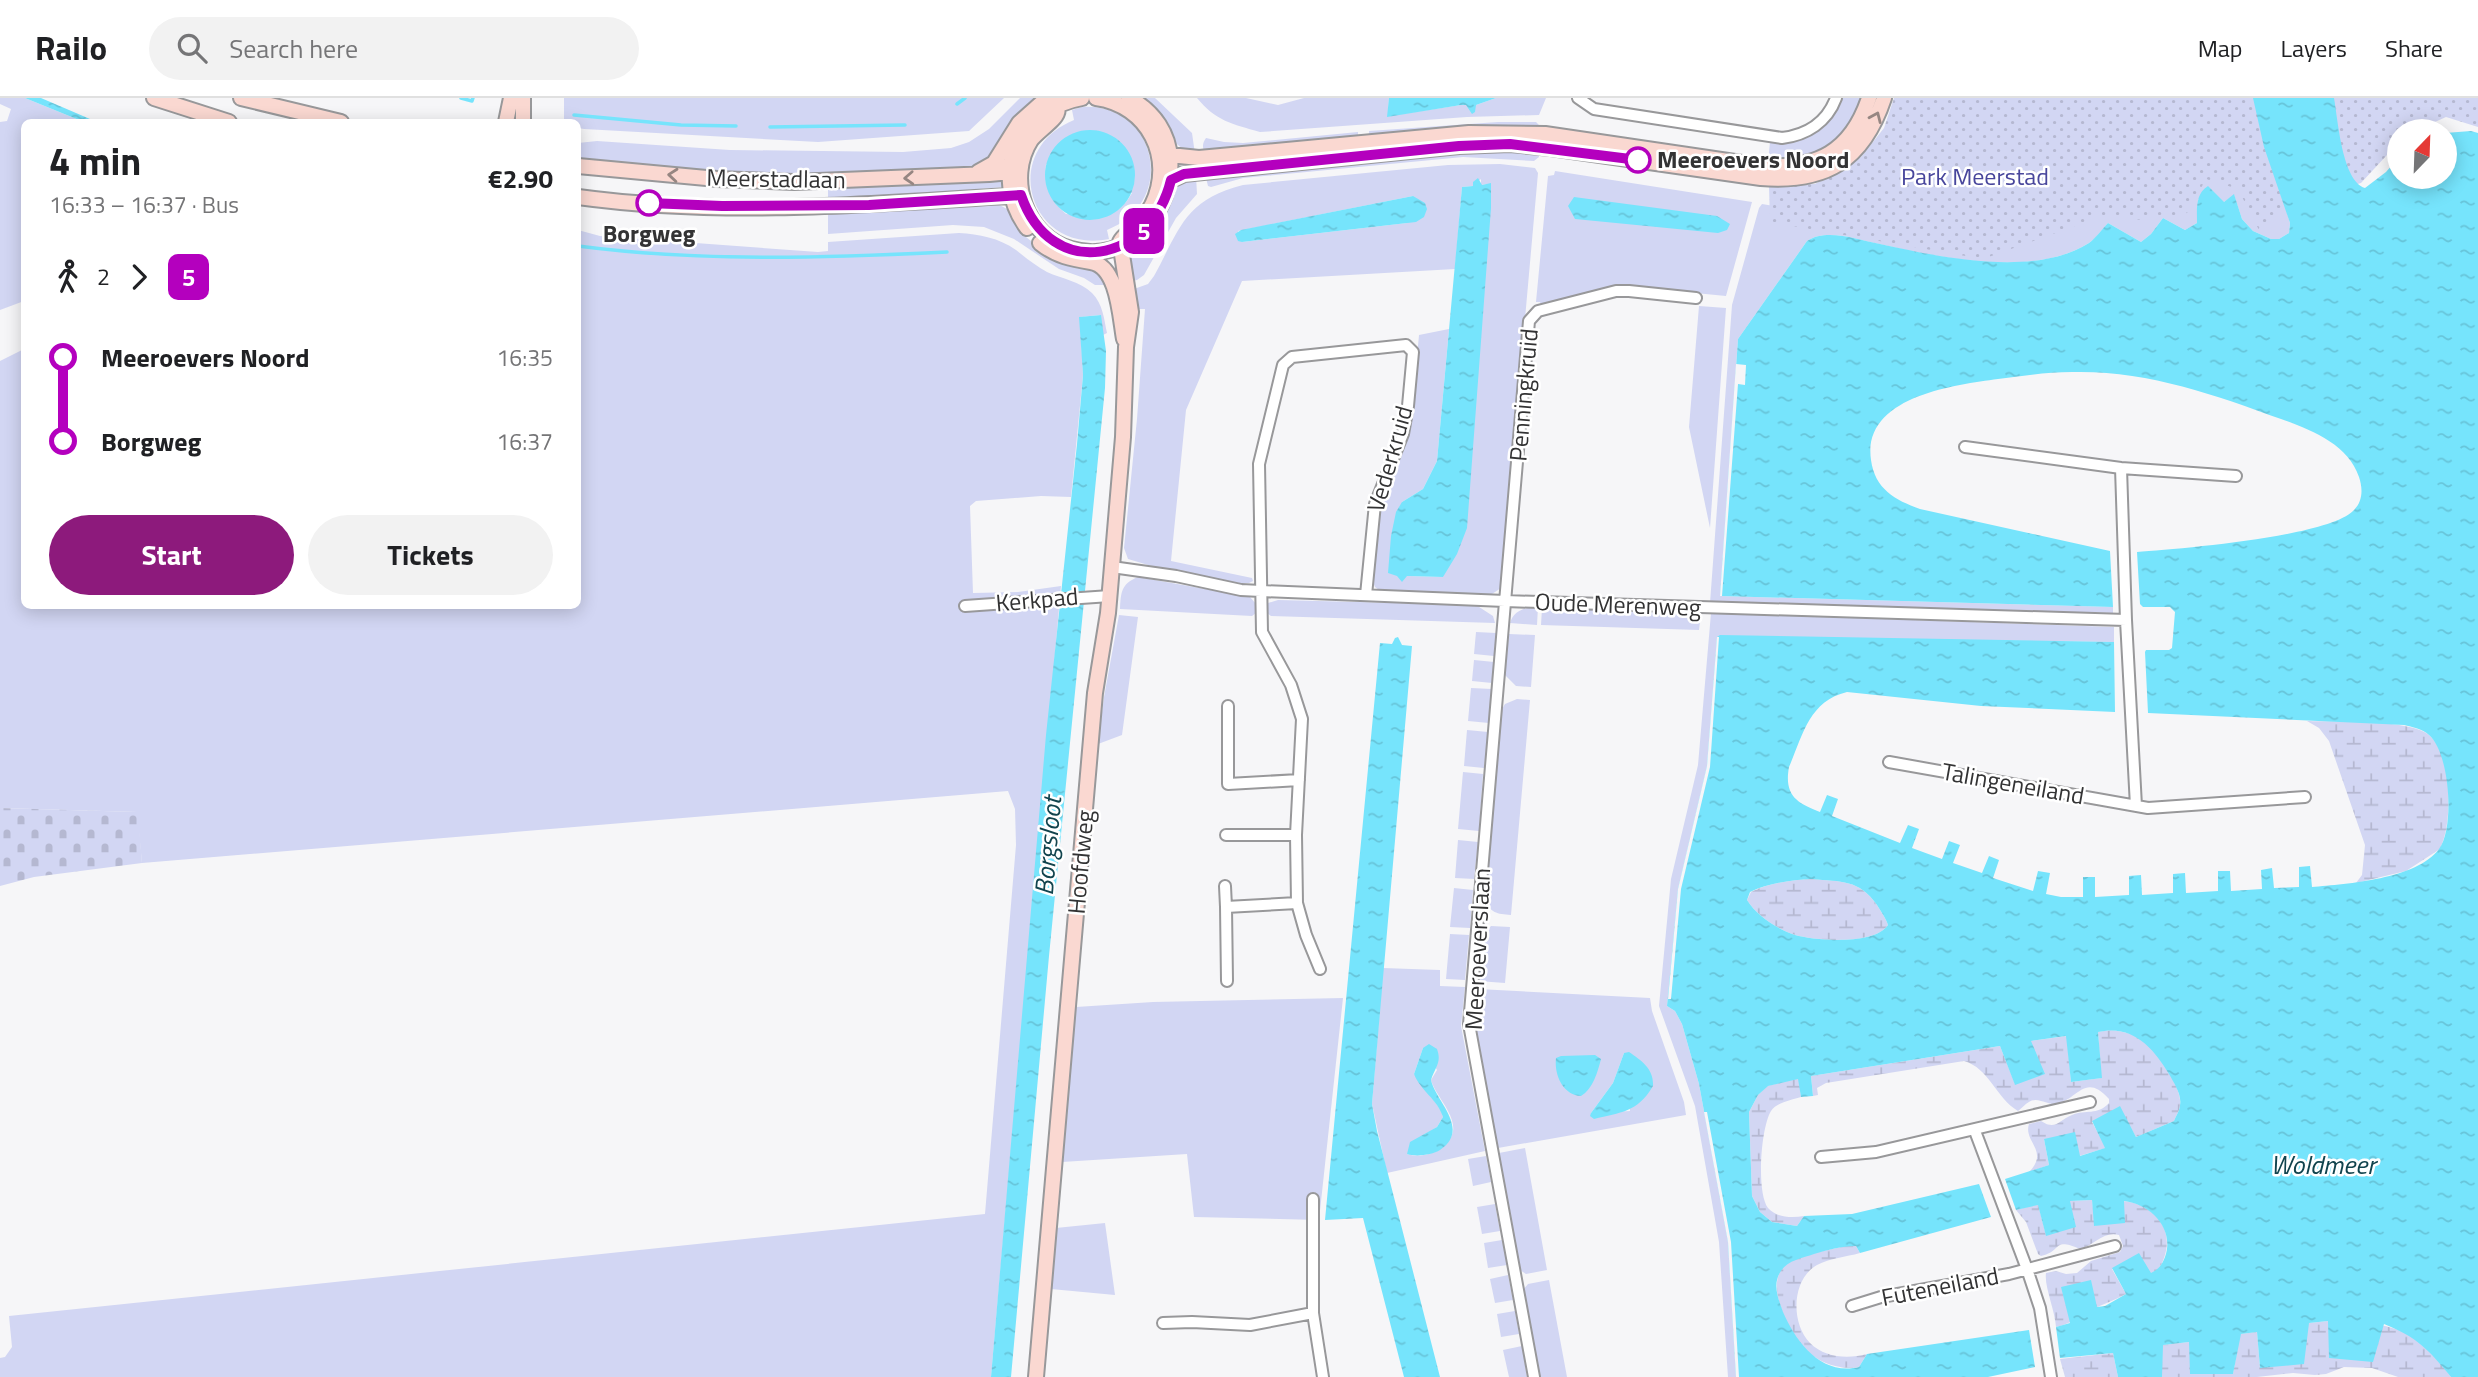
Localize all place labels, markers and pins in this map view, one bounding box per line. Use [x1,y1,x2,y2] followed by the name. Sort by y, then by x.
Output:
[1657,141,1849,177] place label: Meeroevers Noord
[1625,147,1651,173] marker: Meeroevers Noord
[636,190,662,216] marker: Borgweg
[603,215,696,251] place label: Borgweg

